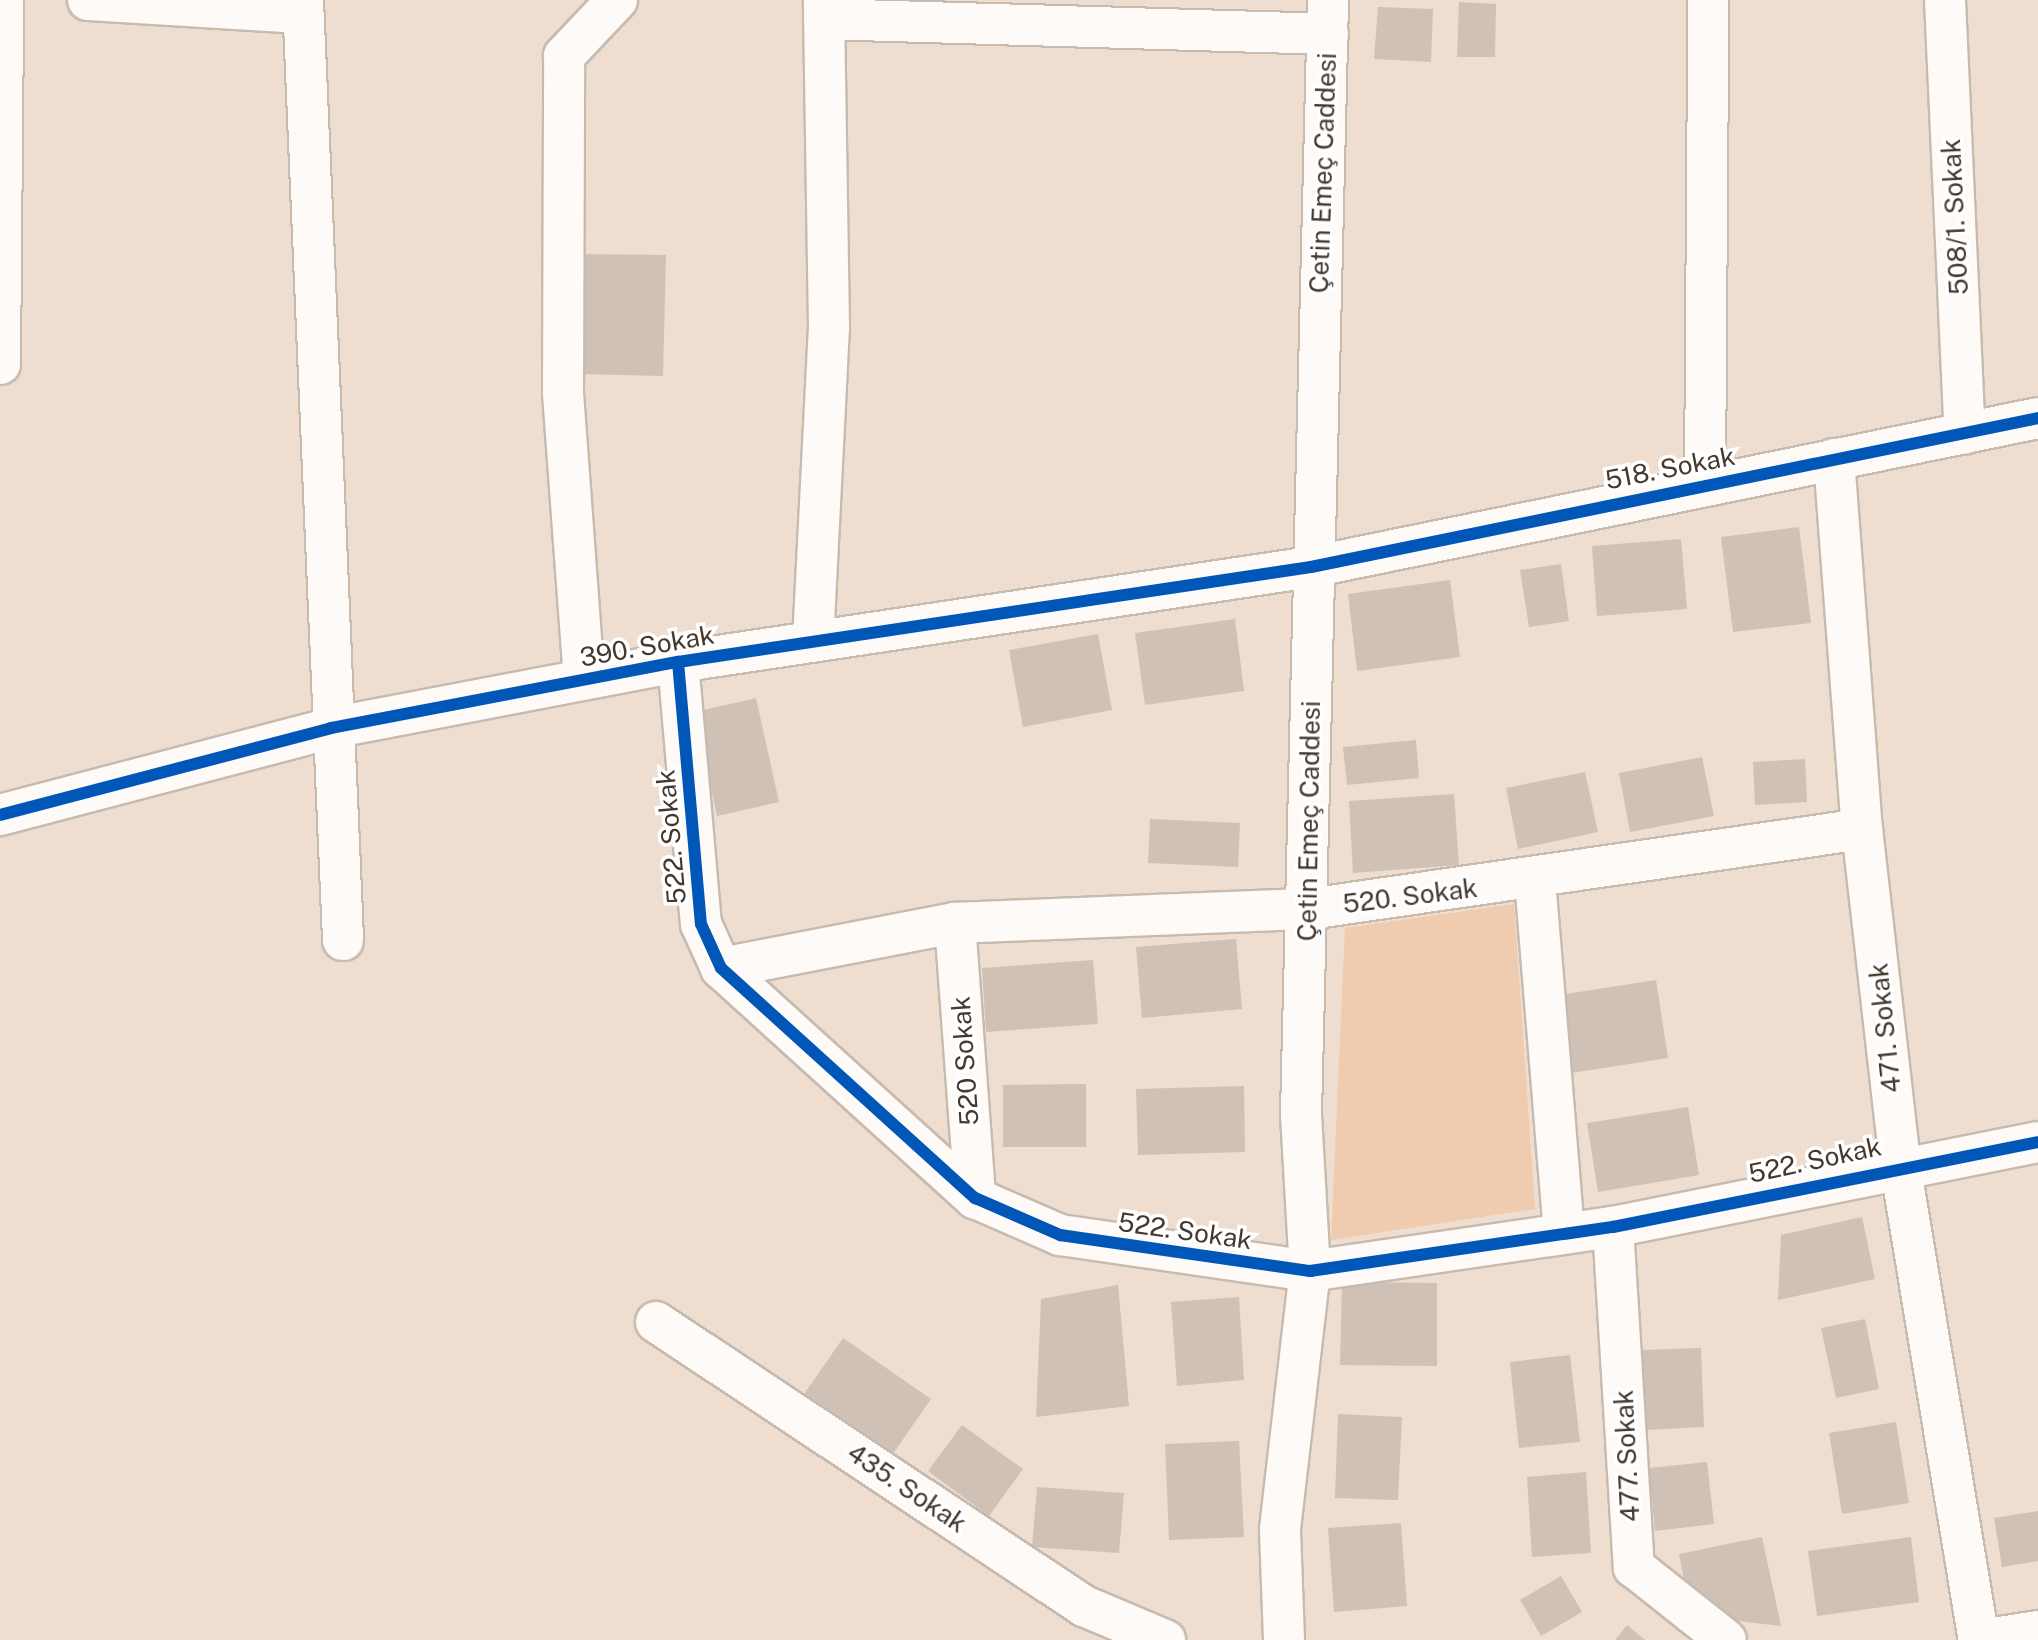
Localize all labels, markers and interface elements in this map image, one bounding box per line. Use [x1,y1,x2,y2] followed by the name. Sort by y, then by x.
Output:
[1303,52,1343,294] street label: Çetin Emeç Caddesi
[1935,138,1975,296] street label: 508/1. Sokak
[1602,440,1738,496] street label: 518. Sokak
[577,619,717,673] street label: 390. Sokak
[1291,700,1327,942] street label: Çetin Emeç Caddesi
[650,768,692,906] street label: 522. Sokak
[1341,872,1479,920] street label: 520. Sokak
[1863,961,1907,1095] street label: 471. Sokak
[945,995,985,1127] street label: 520 Sokak
[1746,1131,1884,1189] street label: 522. Sokak
[1116,1206,1254,1256] street label: 522. Sokak
[1608,1389,1646,1523] street label: 477. Sokak
[842,1437,972,1539] street label: 435. Sokak

